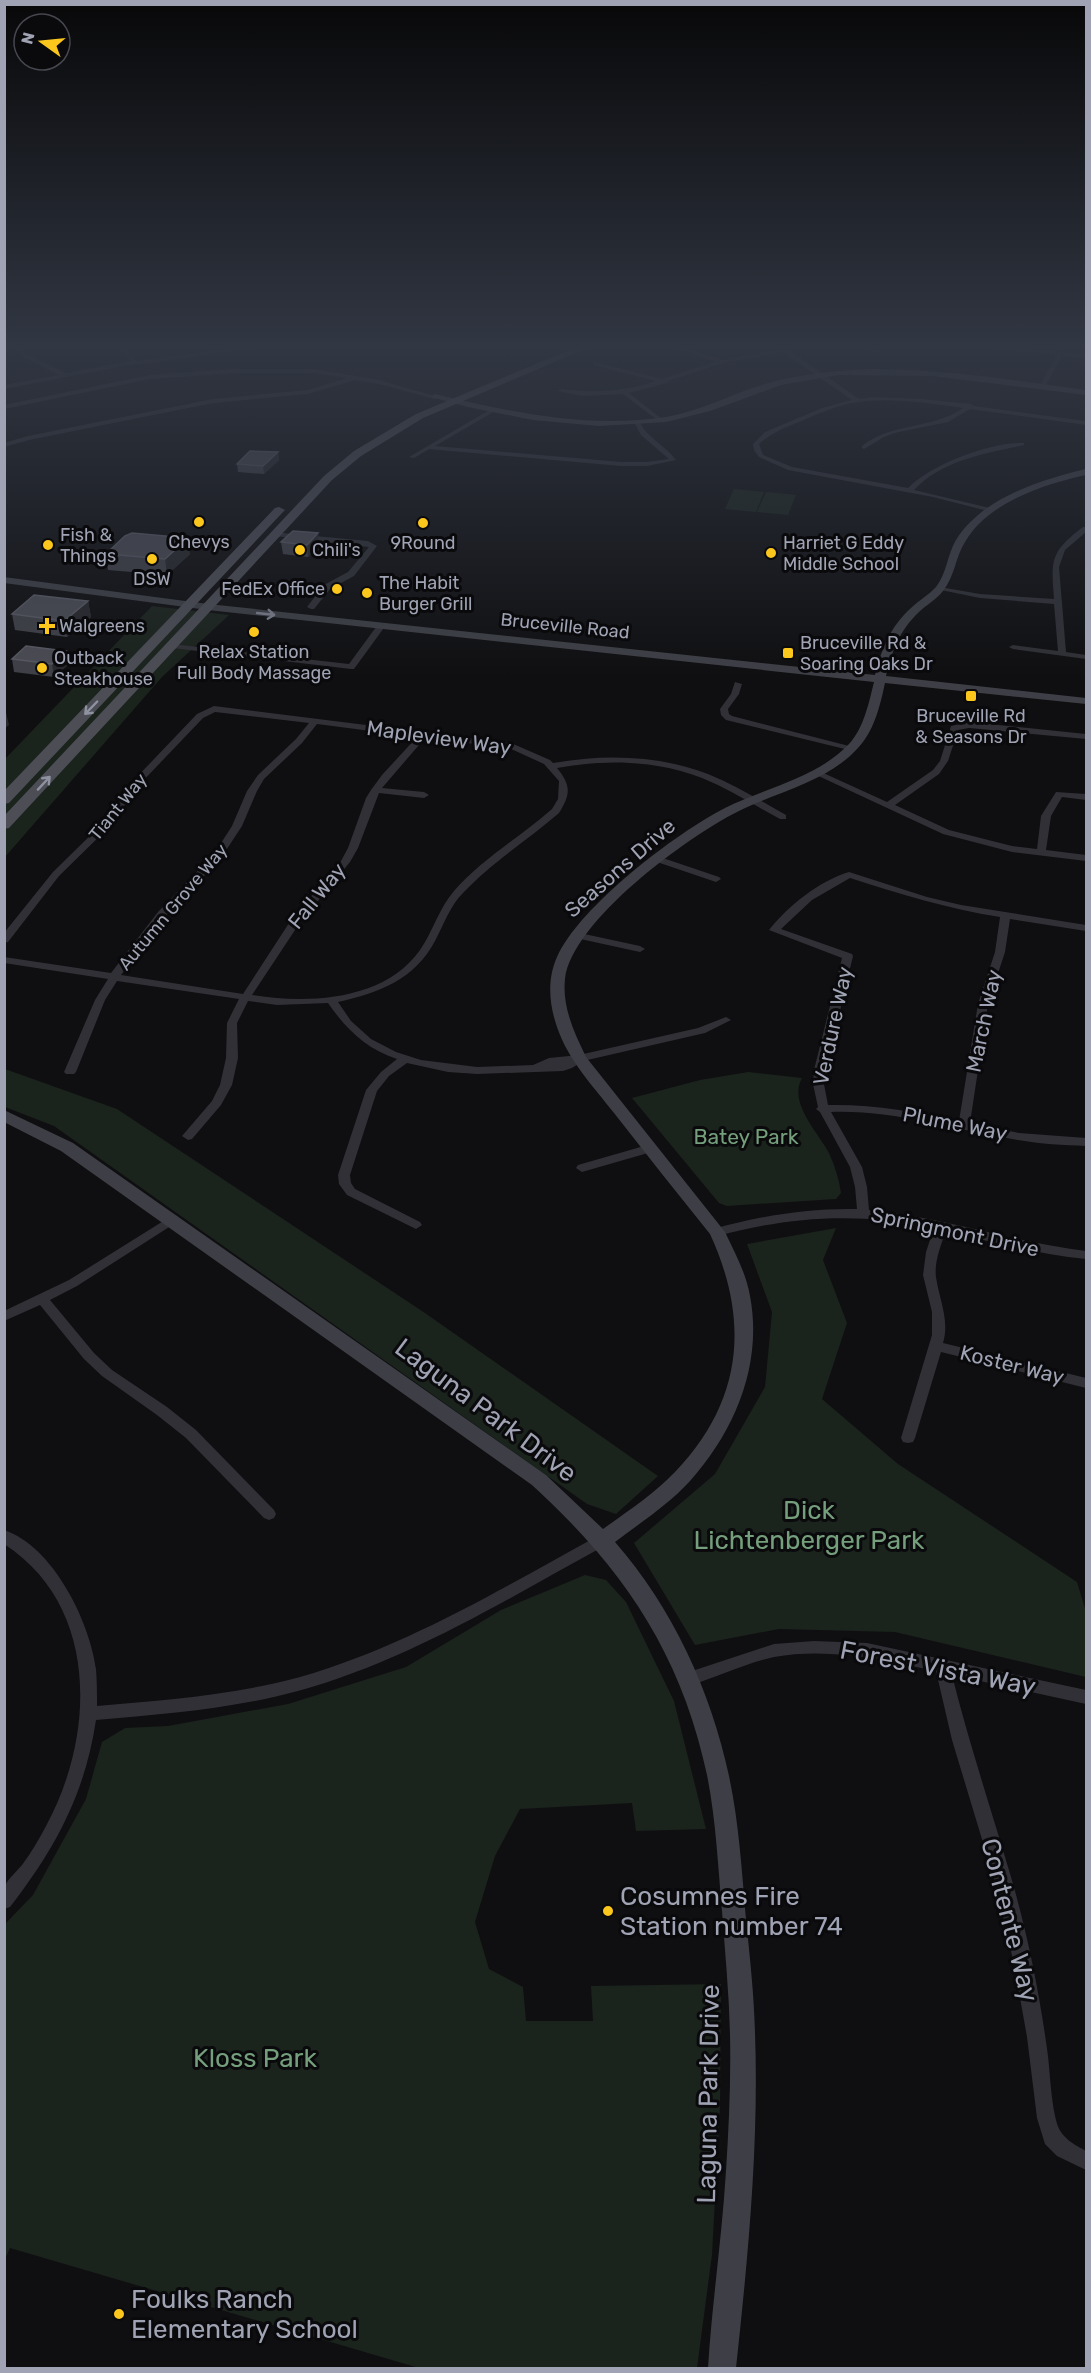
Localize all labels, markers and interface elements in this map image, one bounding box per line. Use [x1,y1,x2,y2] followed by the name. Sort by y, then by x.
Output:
[12,12,72,72] north arrow
[17,30,39,46] text: N
[192,515,206,529] marker: Chevys
[416,516,430,530] marker: 9Round
[60,524,116,567] place label: Fish & Things
[168,531,230,553] place label: Chevys
[390,532,456,554] place label: 9Round
[783,532,904,575] place label: Harriet G Eddy Middle School
[41,538,55,552] marker: Fish & Things
[312,539,361,561] place label: Chili's
[293,543,307,557] marker: Chili's
[764,546,778,560] marker: Harriet G Eddy Middle School
[145,552,159,566] marker: DSW
[133,568,171,590] place label: DSW
[379,572,472,615] place label: The Habit Burger Grill
[221,578,325,600] place label: FedEx Office
[330,582,344,596] marker: FedEx Office
[360,586,374,600] marker: The Habit Burger Grill
[499,608,631,644] street label: Bruceville Road
[256,609,276,620] one-way arrow
[59,615,145,637] place label: Walgreens
[40,619,54,633] marker: Walgreens
[247,625,261,639] marker: Relax Station Full Body Massage
[800,632,933,675] place label: Bruceville Rd & Soaring Oaks Dr
[177,641,331,684] place label: Relax Station Full Body Massage
[781,646,795,660] marker: Bruceville Rd & Soaring Oaks Dr
[54,647,153,690] place label: Outback Steakhouse
[35,661,49,675] marker: Outback Steakhouse
[964,689,978,703] marker: Bruceville Rd & Seasons Dr
[84,701,98,716] one-way arrow
[915,705,1027,748] place label: Bruceville Rd & Seasons Dr
[365,715,513,760] street label: Mapleview Way
[84,769,152,845] street label: Tiant Way
[37,775,52,790] one-way arrow
[559,813,680,922] street label: Seasons Drive
[114,839,232,975] street label: Autumn Grove Way
[282,857,351,934] street label: Fall Way
[808,964,857,1088] street label: Verdure Way
[960,967,1007,1075] street label: March Way
[901,1101,1010,1146] street label: Plume Way
[694,1124,799,1149] park label: Batey Park
[869,1201,1041,1262] street label: Springmont Drive
[389,1332,583,1489] street label: Laguna Park Drive
[958,1340,1067,1390] street label: Koster Way
[694,1495,925,1556] park label: Dick Lichtenberger Park
[837,1634,1038,1703] street label: Forest Vista Way
[974,1835,1045,2005] street label: Contente Way
[620,1881,843,1942] place label: Cosumnes Fire Station number 74
[601,1904,615,1918] marker: Cosumnes Fire Station number 74
[691,1984,726,2204] street label: Laguna Park Drive
[193,2043,317,2074] park label: Kloss Park
[131,2284,358,2345] place label: Foulks Ranch Elementary School
[112,2307,126,2321] marker: Foulks Ranch Elementary School

